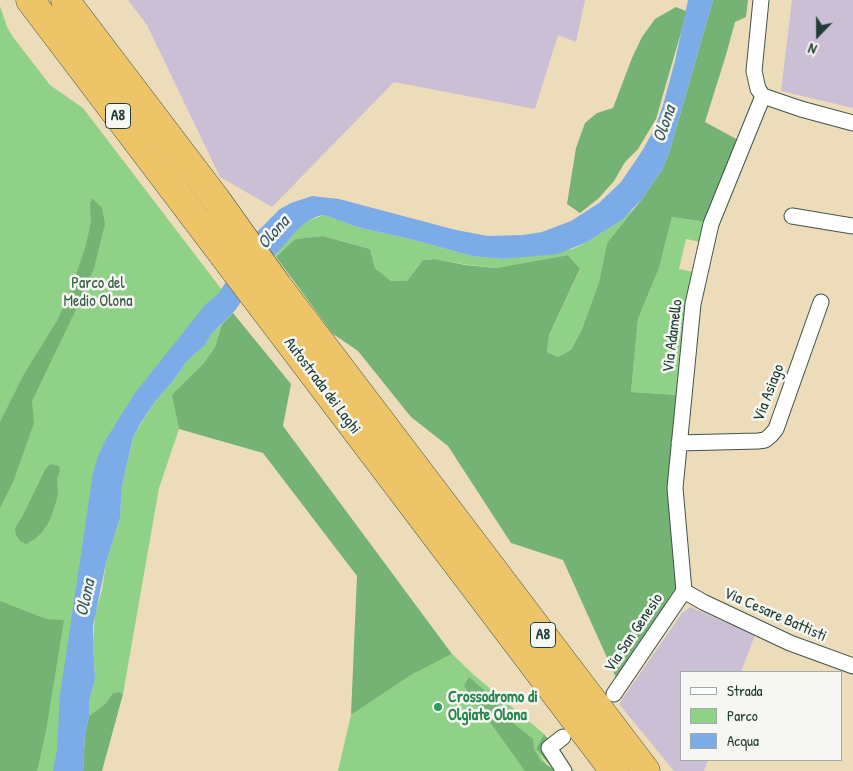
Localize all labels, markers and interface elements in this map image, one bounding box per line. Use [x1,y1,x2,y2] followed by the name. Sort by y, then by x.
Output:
[793,10,843,60] north arrow
[805,39,819,60] text: N
[649,103,681,145] water label: Olona
[106,104,130,128] road number: A8
[254,212,294,254] water label: Olona
[64,274,132,312] park label: Parco del Medio Olona
[659,298,687,374] street label: Via Adamello
[279,334,365,438] street label: Autostrada dei Laghi
[749,362,789,424] street label: Via Asiago
[72,578,100,618] water label: Olona
[721,584,829,646] street label: Via Cesare Battisti
[601,590,667,676] street label: Via San Genesio
[530,622,556,648] road number: A8
[680,671,843,761] legend
[727,680,762,701] text: Strada
[448,688,538,726] place label: Crossodromo di Olgiate Olona
[432,701,444,713] marker: Crossodromo di Olgiate Olona
[727,705,758,726] text: Parco
[727,730,759,751] text: Acqua

